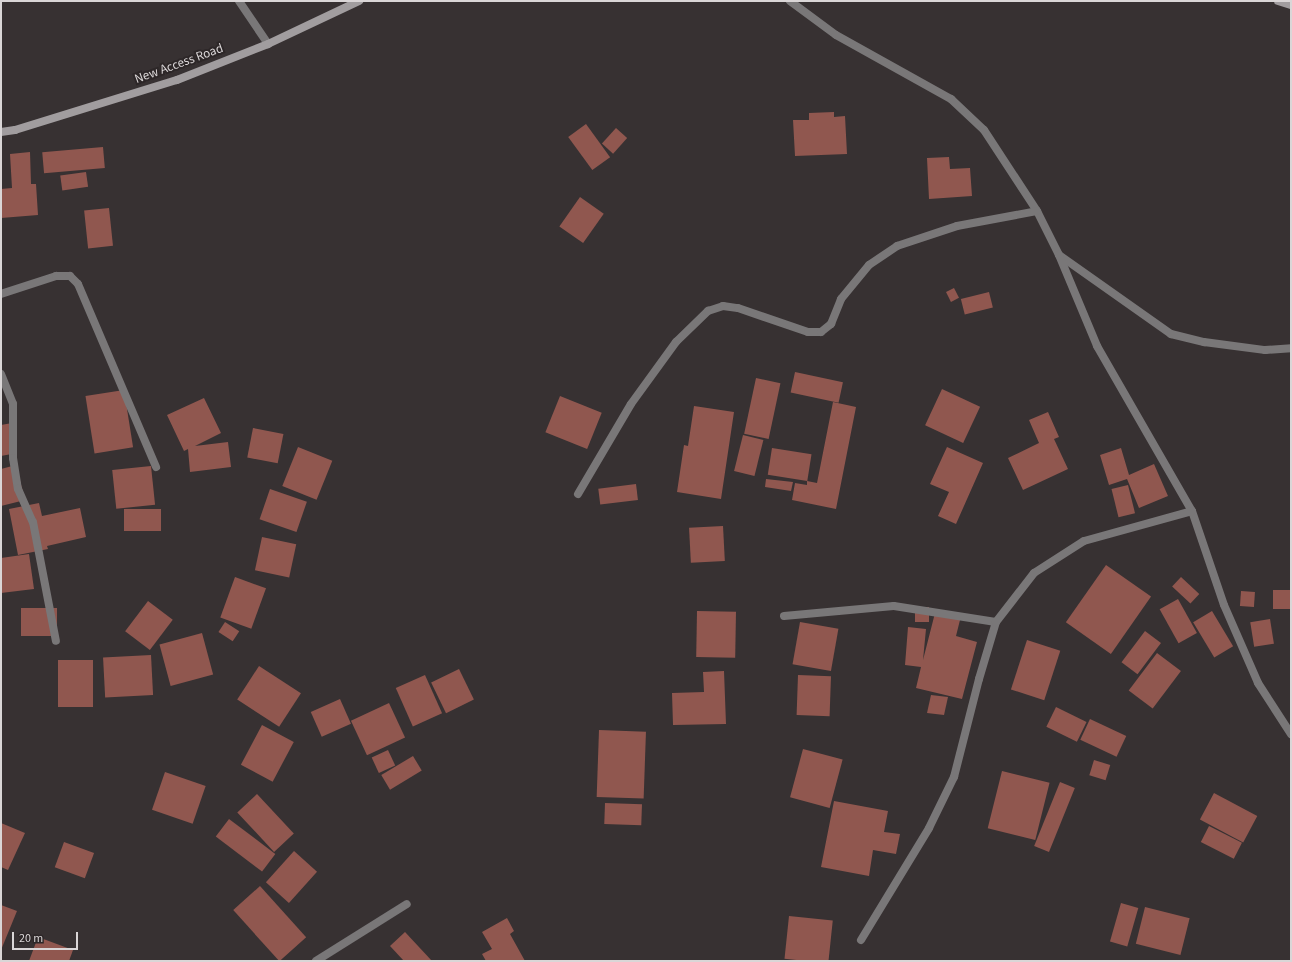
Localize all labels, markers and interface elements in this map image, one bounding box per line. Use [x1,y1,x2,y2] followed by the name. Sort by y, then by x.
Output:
[133,41,225,87] street label: New Access Road
[14,924,80,950] scale bar
[19,930,43,947] text: 20 m

